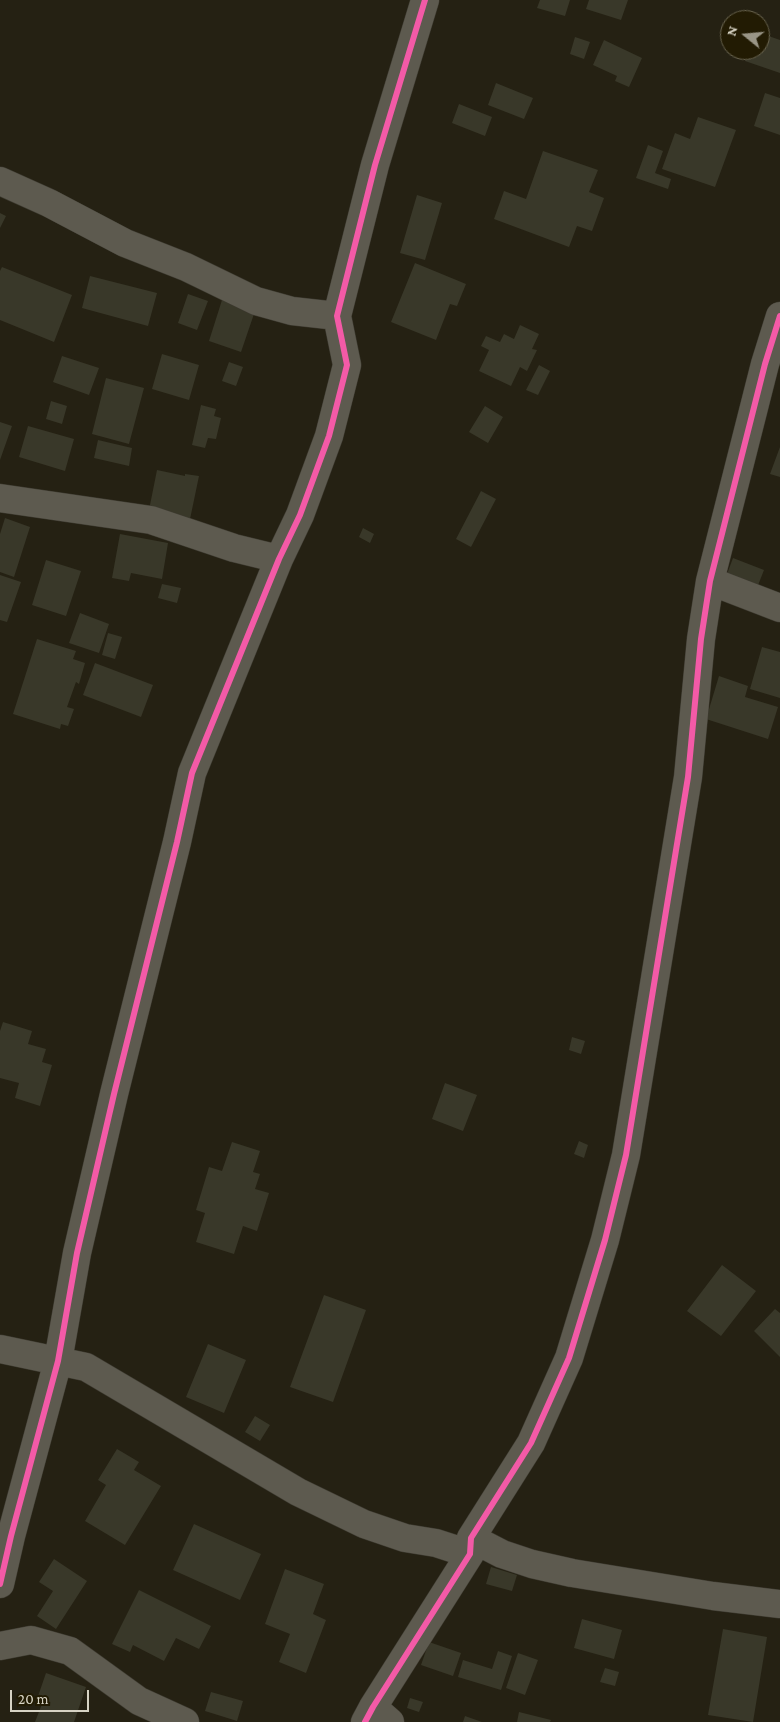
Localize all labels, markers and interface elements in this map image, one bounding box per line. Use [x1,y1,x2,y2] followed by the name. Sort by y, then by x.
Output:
[720,10,770,60] north arrow
[723,24,741,38] text: N
[12,1680,91,1712] scale bar
[18,1691,49,1707] text: 20 m

